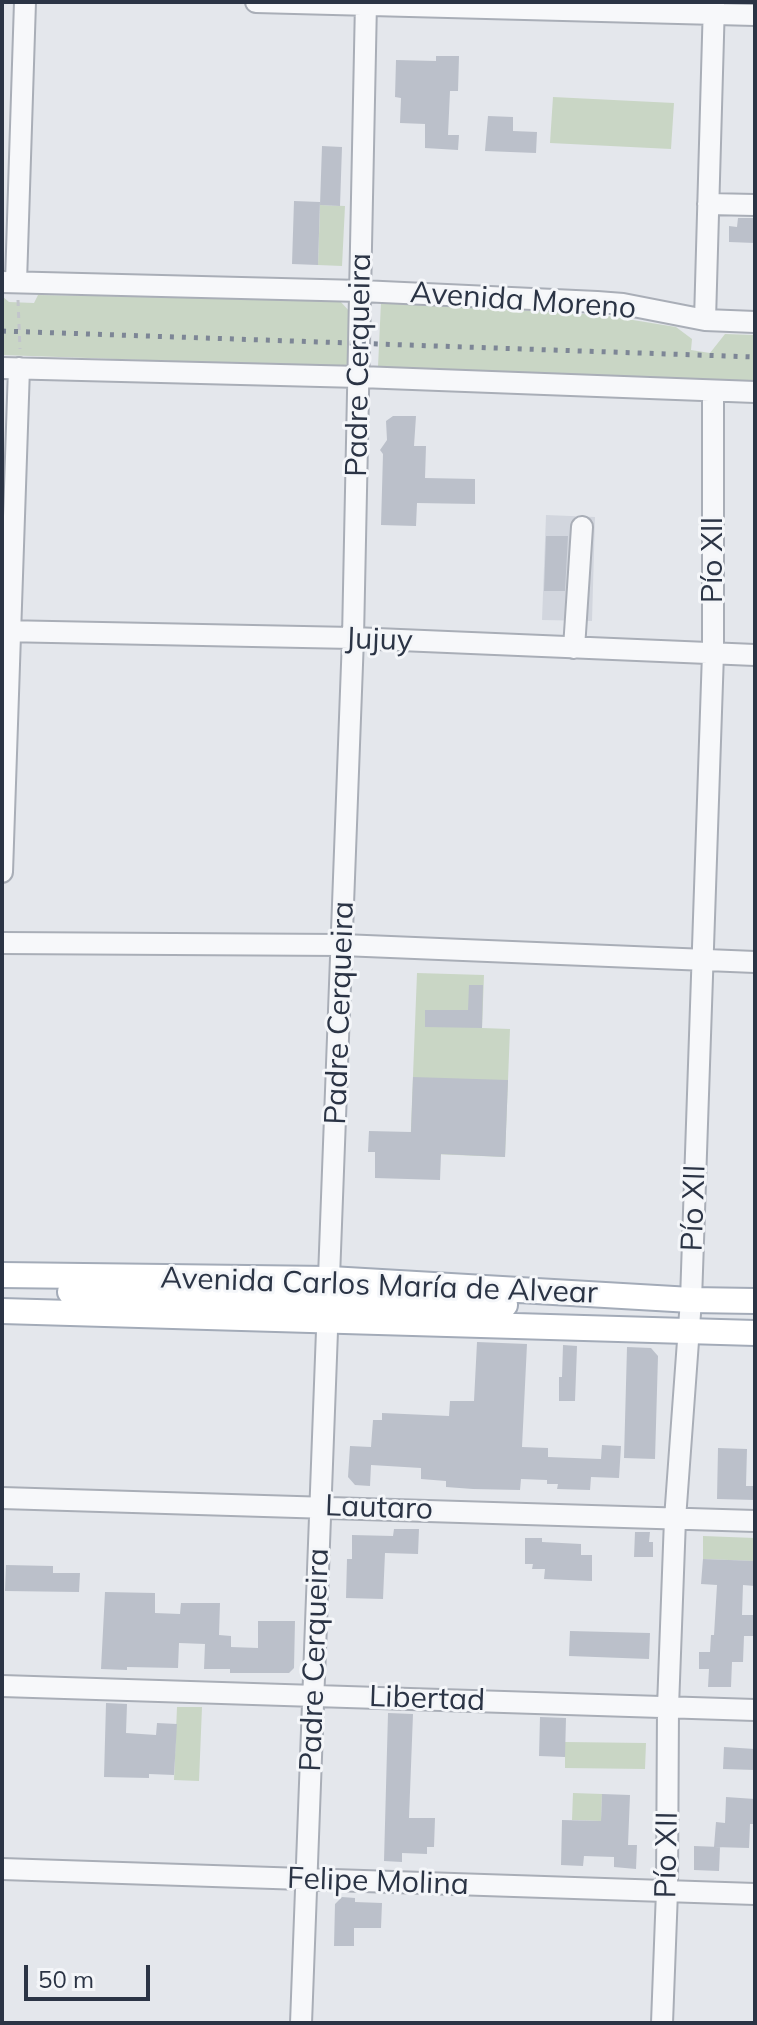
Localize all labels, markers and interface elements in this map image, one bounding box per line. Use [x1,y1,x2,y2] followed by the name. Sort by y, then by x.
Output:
[339,253,379,477] street label: Padre Cerqueira
[409,275,637,327] street label: Avenida Moreno
[695,517,731,603] street label: Pío XII
[345,621,413,659] street label: Jujuy
[318,901,362,1125] street label: Padre Cerqueira
[674,1164,714,1252] street label: Pío XII
[160,1260,598,1312] street label: Avenida Carlos María de Alvear
[324,1488,434,1528] street label: Lautaro
[293,1548,337,1772] street label: Padre Cerqueira
[368,1679,486,1719] street label: Libertad
[648,1811,686,1899] street label: Pío XII
[287,1861,469,1903] street label: Felipe Molina
[28,1949,154,1999] scale bar
[38,1964,94,1994] text: 50 m

